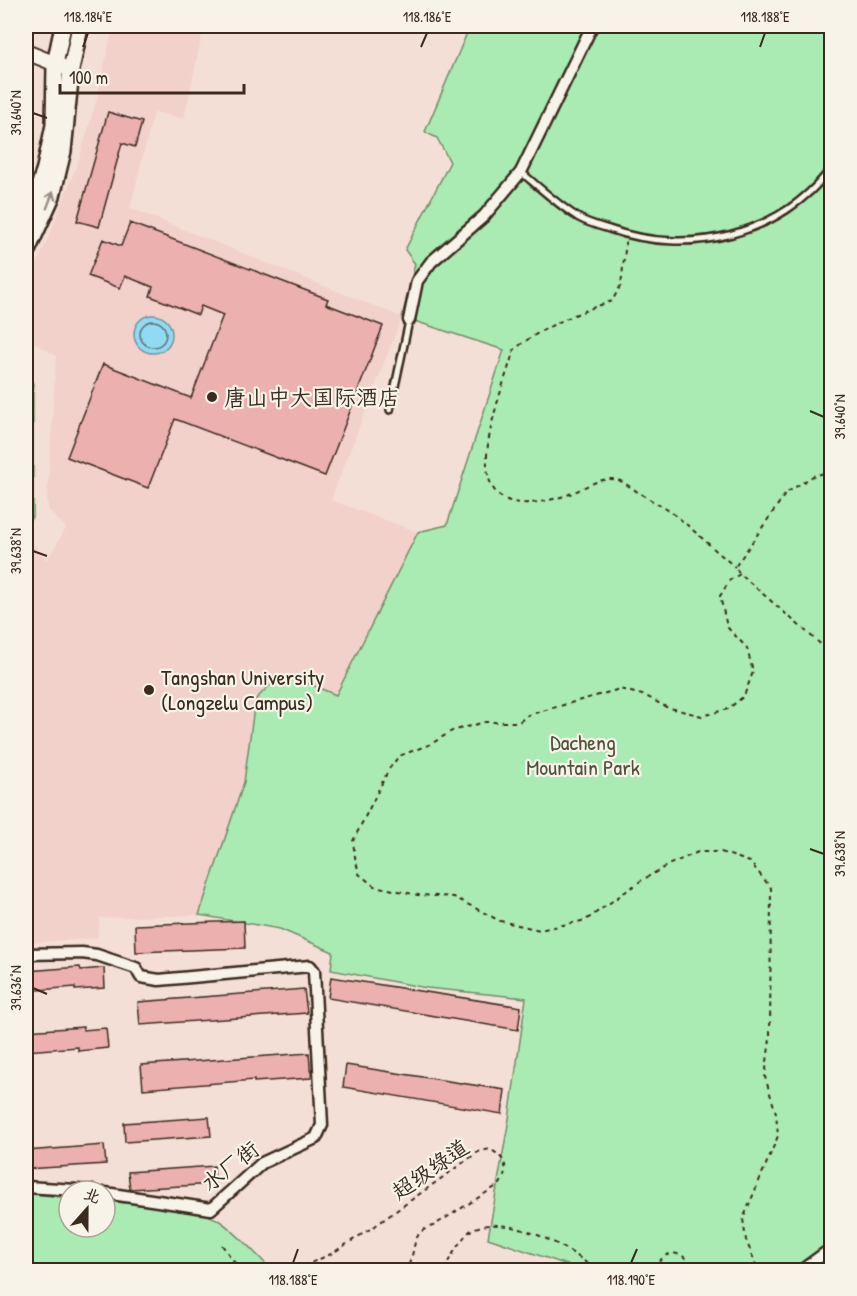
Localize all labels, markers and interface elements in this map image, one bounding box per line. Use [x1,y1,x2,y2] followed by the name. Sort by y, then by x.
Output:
[64,6,112,27] text: 118.184°E
[403,6,452,27] text: 118.186°E
[740,6,790,27] text: 118.188°E
[60,57,244,95] scale bar
[69,65,108,90] text: 100 m
[5,90,26,136] text: 39.640°N
[45,191,56,210] one-way arrow
[224,382,400,412] place label: 唐山中大国际酒店
[205,390,219,404] marker: 唐山中大国际酒店
[829,394,850,440] text: 39.640°N
[5,528,26,574] text: 39.638°N
[161,662,324,717] place label: Tangshan University (Longzelu Campus)
[142,683,156,697] marker: Tangshan University (Longzelu Campus)
[526,727,640,782] park label: Dacheng Mountain Park
[829,831,850,877] text: 39.638°N
[5,965,26,1011] text: 39.636°N
[385,1131,475,1207] street label: 超级绿道
[195,1134,265,1198] street label: 水厂街
[57,1179,117,1239] north arrow
[81,1182,104,1208] text: 北
[268,1269,318,1290] text: 118.188°E
[607,1269,656,1290] text: 118.190°E

